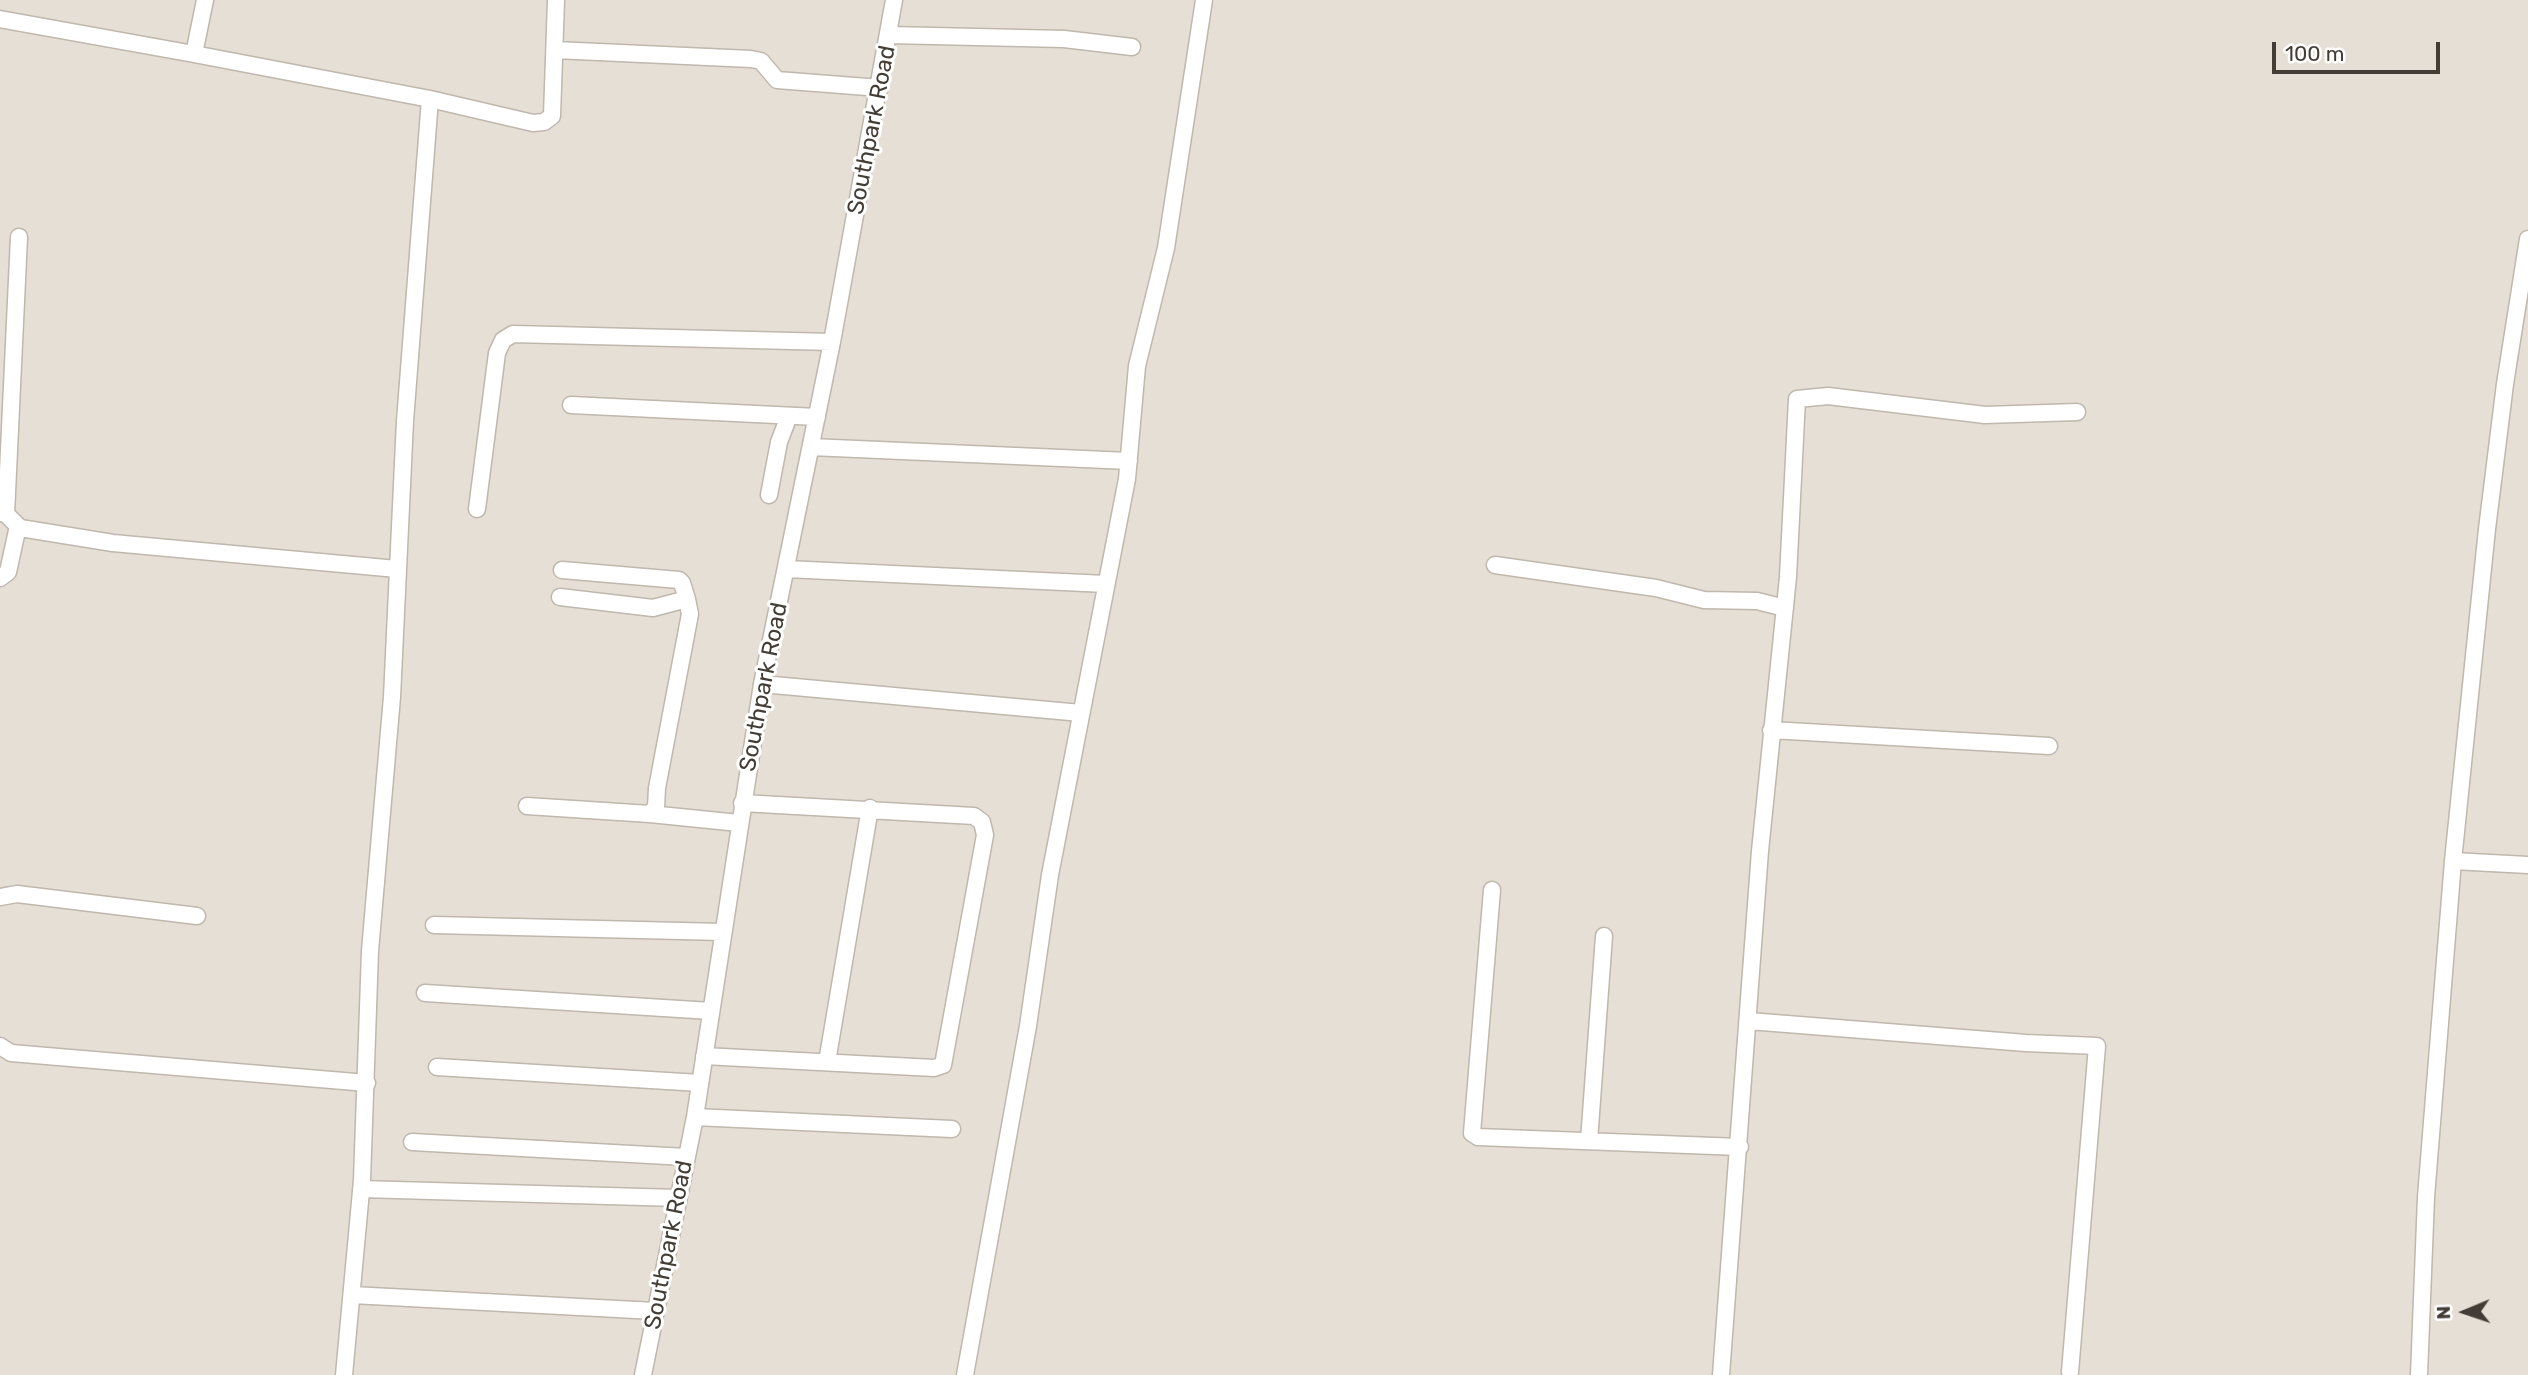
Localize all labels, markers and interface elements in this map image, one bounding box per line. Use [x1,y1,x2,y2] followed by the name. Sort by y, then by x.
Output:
[2276,28,2444,72] scale bar
[2285,41,2344,66] text: 100 m
[842,43,902,217] street label: Southpark Road
[734,600,794,774] street label: Southpark Road
[639,1158,699,1332] street label: Southpark Road
[2430,1277,2500,1347] north arrow
[2432,1306,2455,1320] text: N

